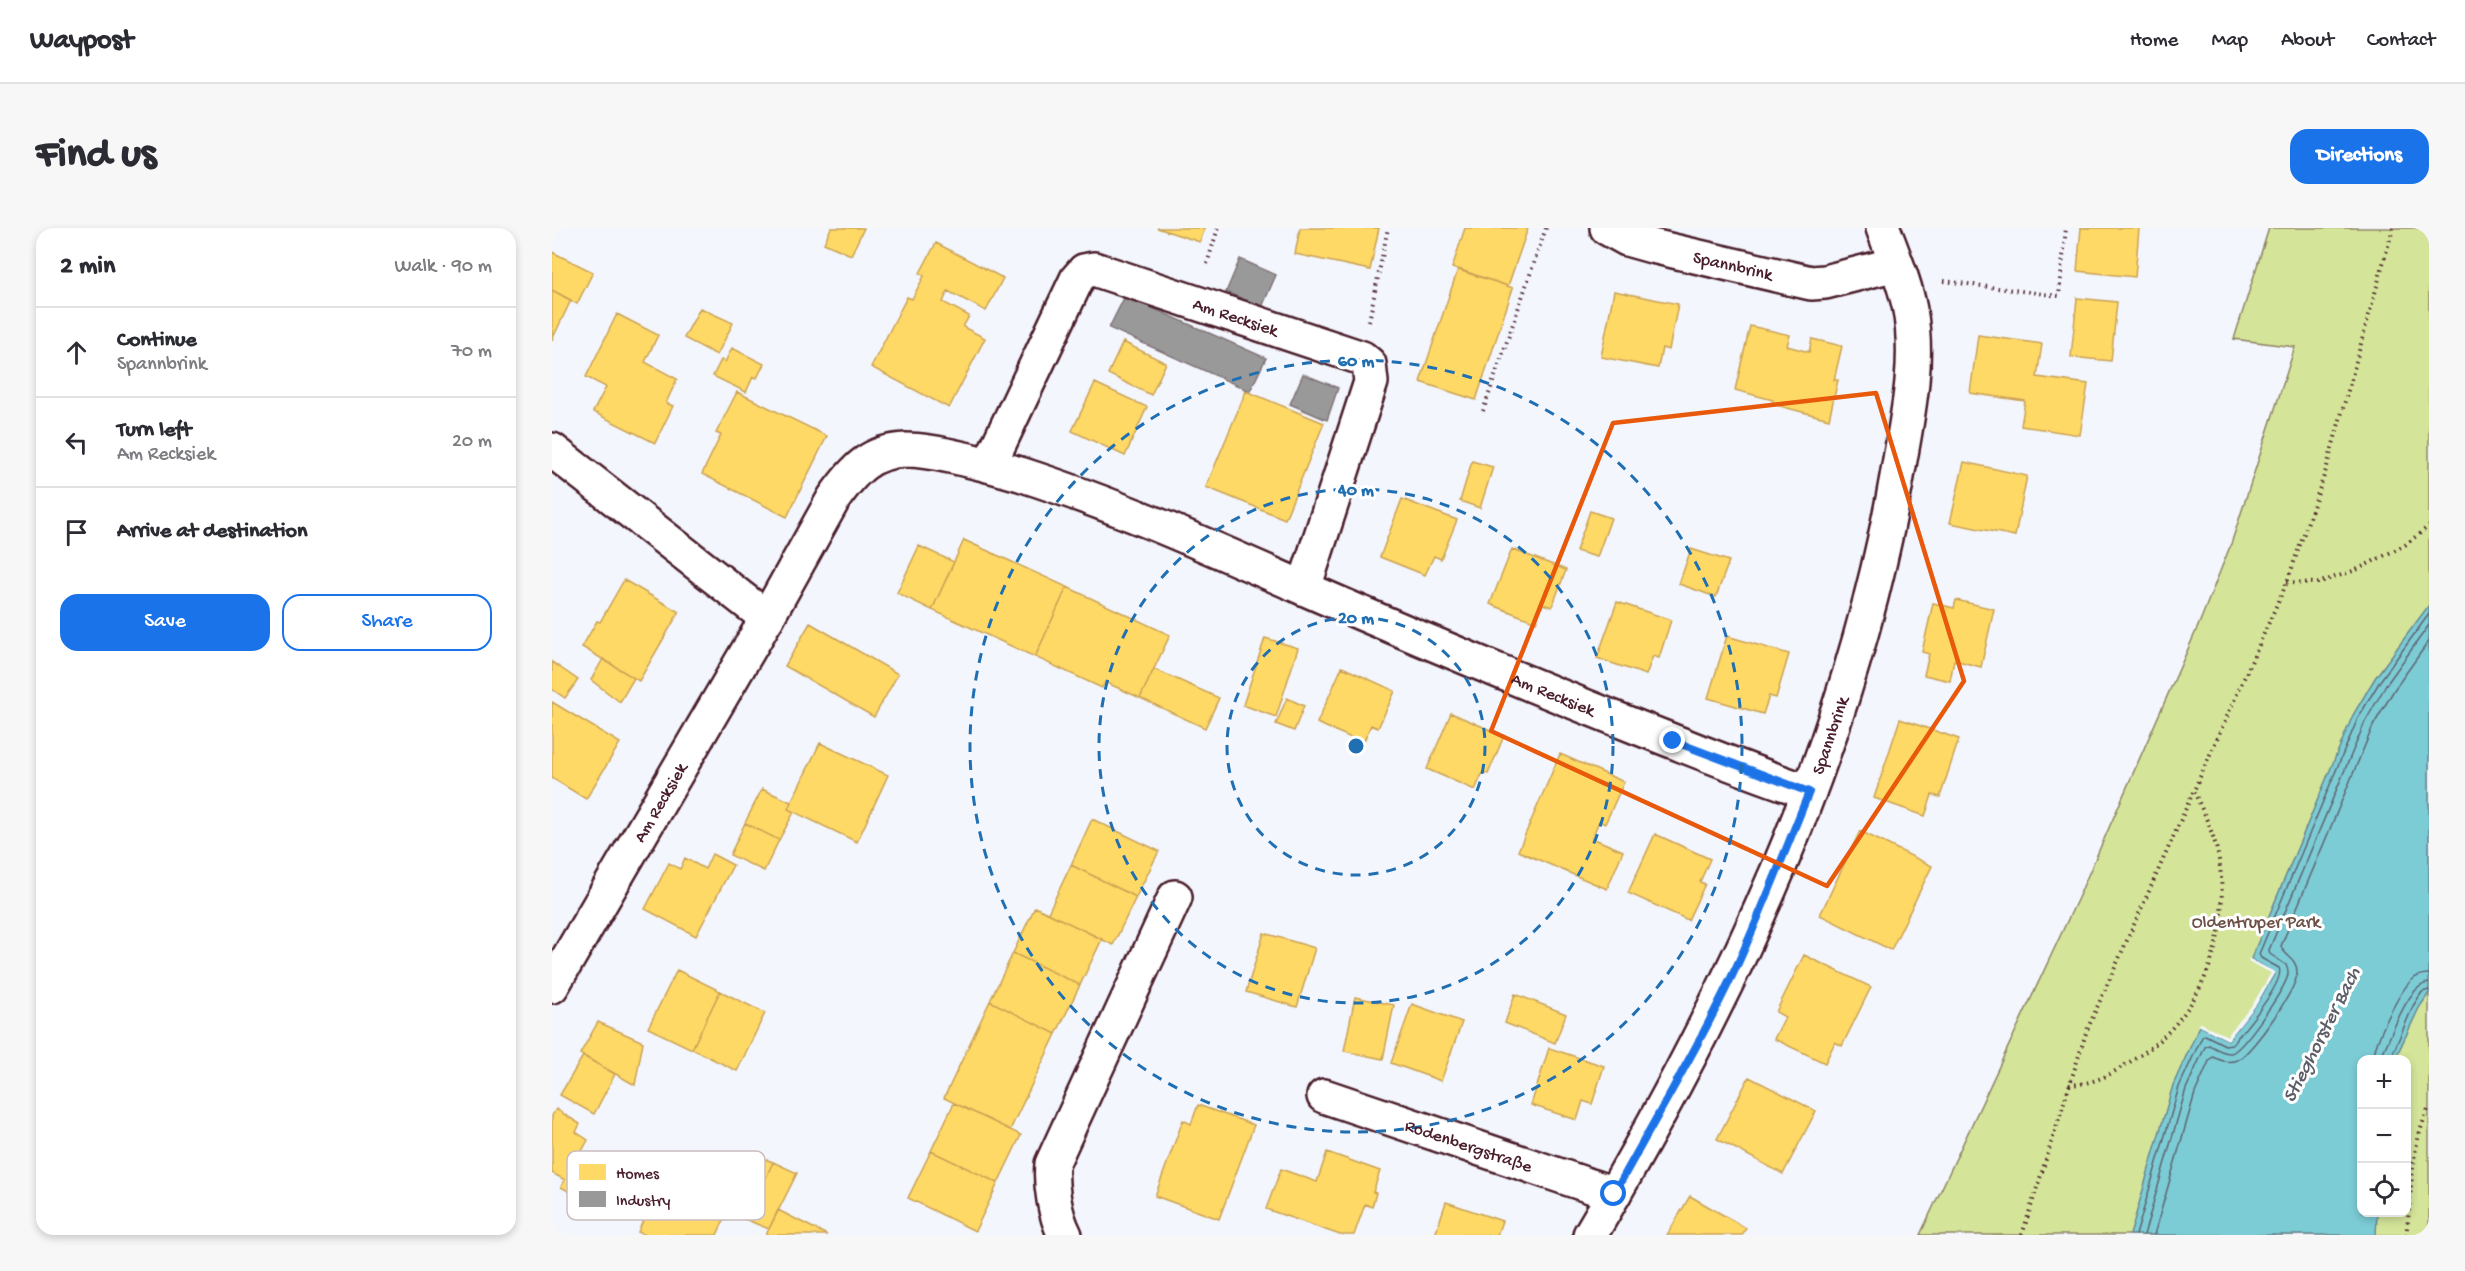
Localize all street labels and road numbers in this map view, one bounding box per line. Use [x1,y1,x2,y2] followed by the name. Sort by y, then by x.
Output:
[1691,248,1776,287] street label: Spannbrink
[1190,295,1282,343] street label: Am Recksiek
[1508,669,1599,723] street label: Am Recksiek
[1808,693,1855,778] street label: Spannbrink
[630,758,694,847] street label: Am Recksiek
[1402,1116,1535,1179] street label: Rodenbergstraße

